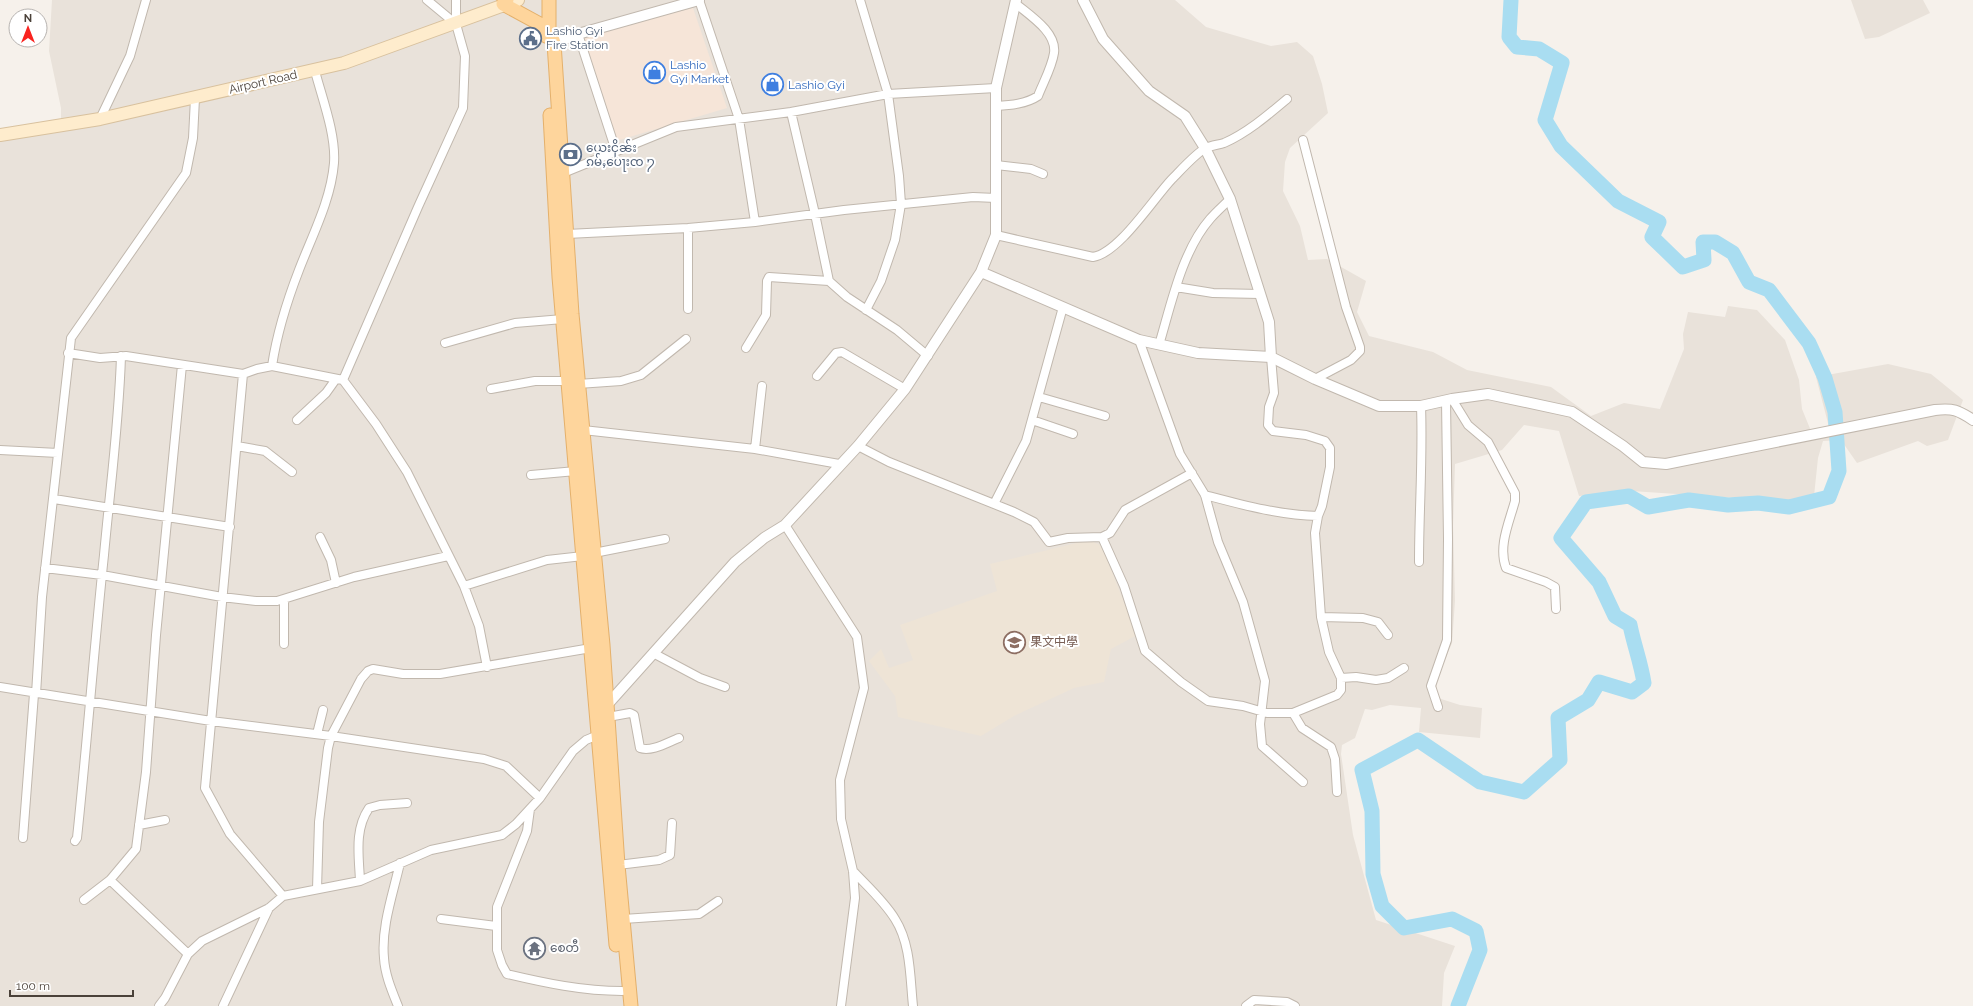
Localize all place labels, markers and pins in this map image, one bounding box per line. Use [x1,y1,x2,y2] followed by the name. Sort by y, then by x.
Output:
[546,24,608,52] place label: Lashio Gyi Fire Station
[518,25,544,51] public building icon: Lashio Gyi Fire Station
[670,58,729,86] place label: Lashio Gyi Market
[641,59,667,85] shop icon: Lashio Gyi Market
[760,72,786,98] shop icon: Lashio Gyi
[788,78,845,92] place label: Lashio Gyi
[586,139,655,172] place label: ယေးငိုၼ်း ၵမ်ႇပေႃးၸ ႒
[558,142,584,168] bank icon: ယေးငိုၼ်း ၵမ်ႇပေႃးၸ ႒
[1002,629,1028,655] school or university icon: 果文中學
[1030,635,1078,649] place label: 果文中學
[522,935,548,961] temple icon: စေတီ
[550,939,579,955] place label: စေတီ

